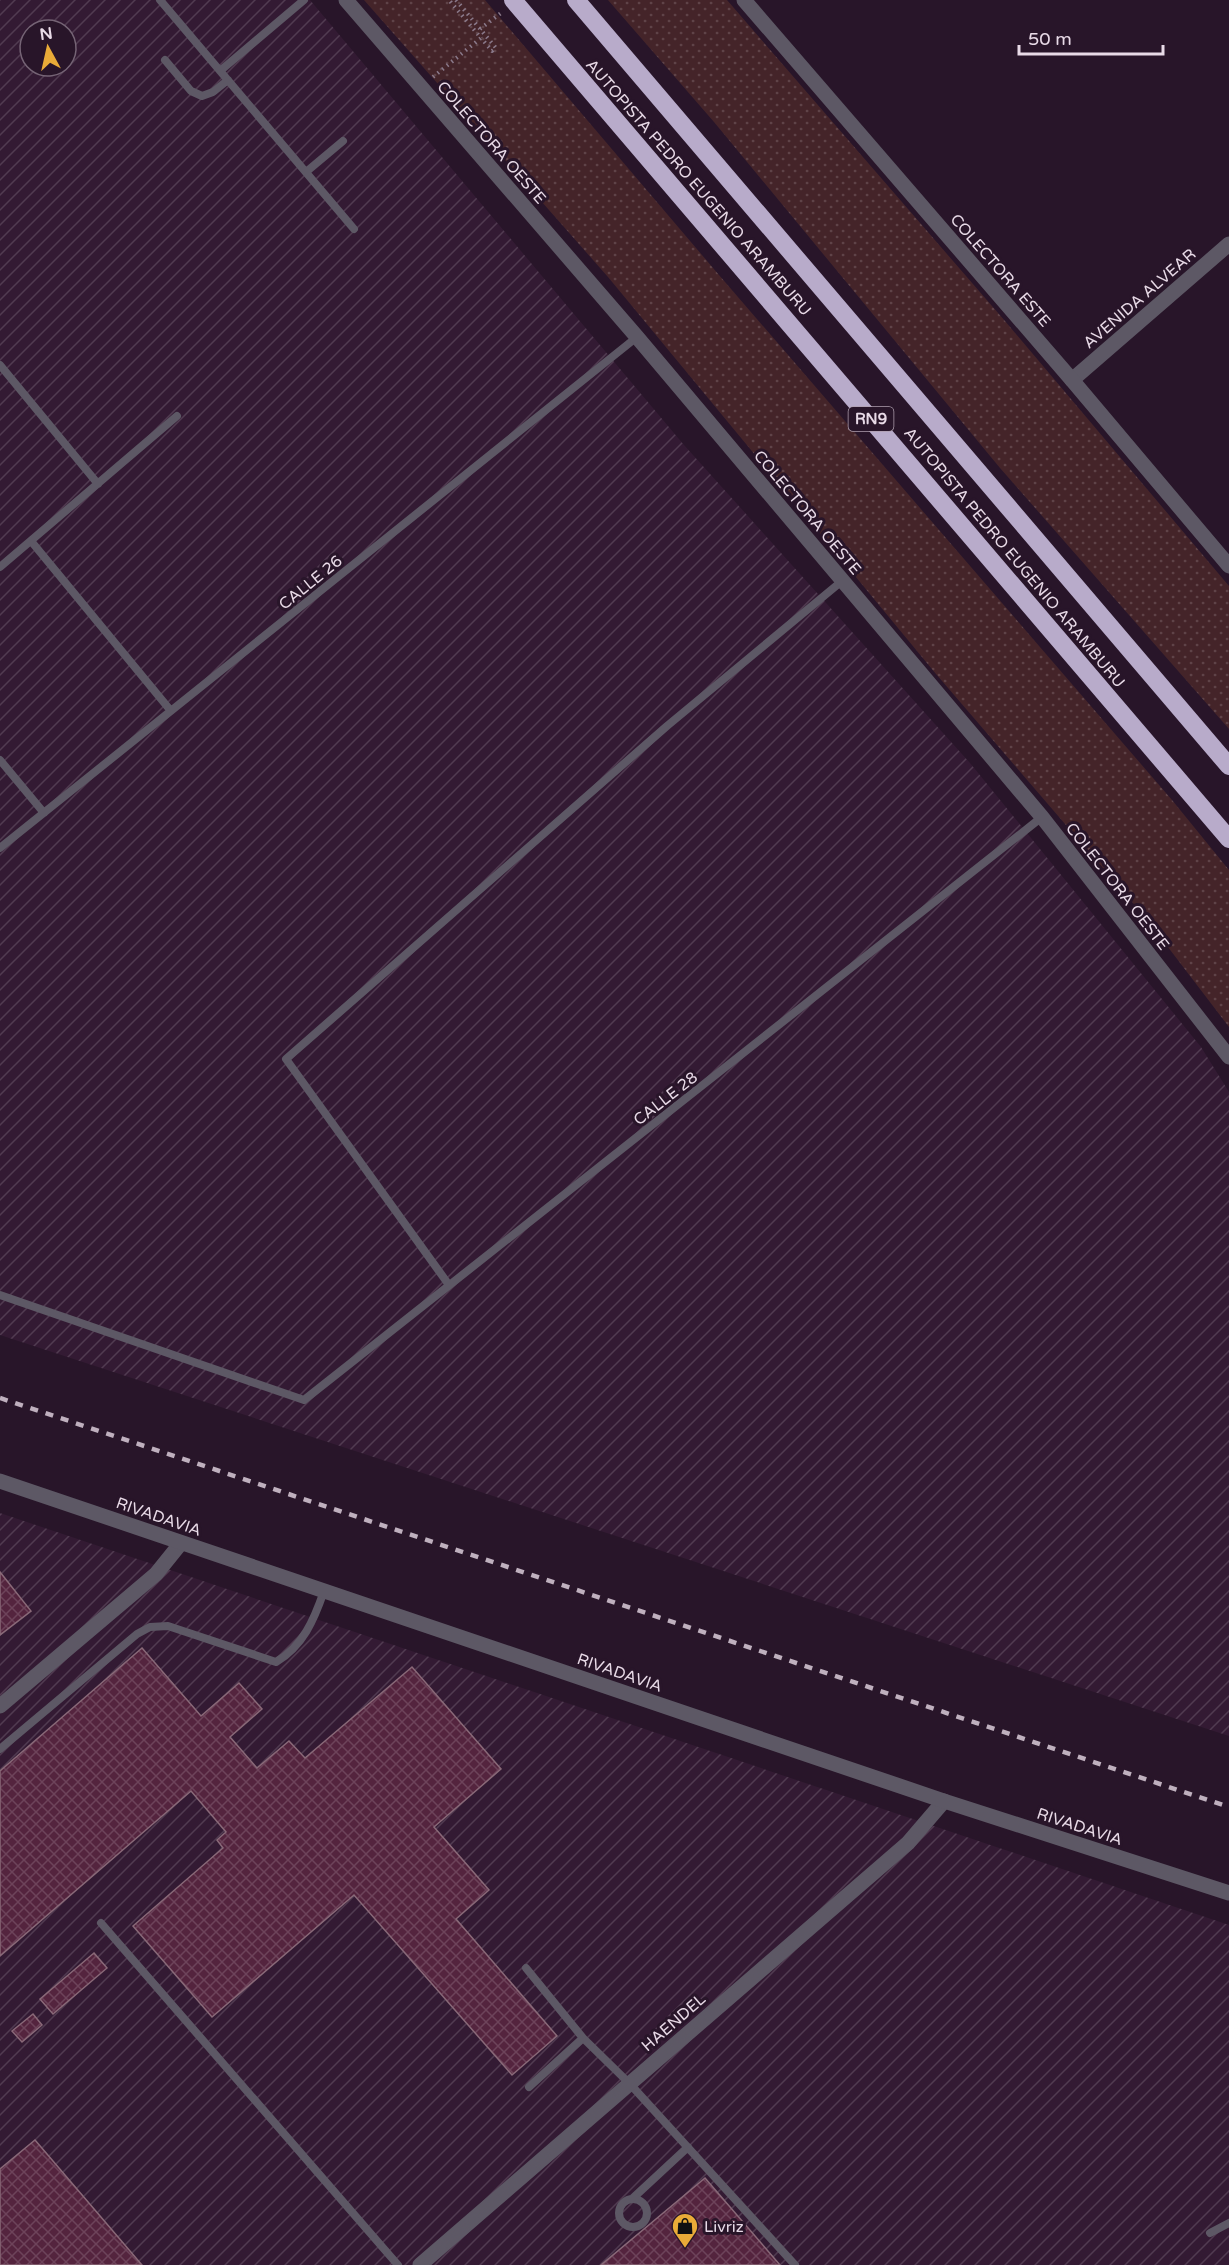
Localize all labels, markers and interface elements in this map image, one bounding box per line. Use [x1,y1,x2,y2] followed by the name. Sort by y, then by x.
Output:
[18,18,78,78] north arrow
[1019,18,1163,56] scale bar
[38,23,54,45] text: N
[1028,28,1072,50] text: 50 m
[581,55,815,320] street label: AUTOPISTA PEDRO EUGENIO ARAMBURU
[432,77,550,208] street label: COLECTORA OESTE
[946,210,1055,331] street label: COLECTORA ESTE
[1079,244,1200,353] street label: AVENIDA ALVEAR
[848,407,894,431] road number: RN9
[899,423,1129,692] street label: AUTOPISTA PEDRO EUGENIO ARAMBURU
[749,446,865,579] street label: COLECTORA OESTE
[275,551,346,614] street label: CALLE 26
[1061,819,1173,954] street label: COLECTORA OESTE
[630,1068,702,1130] street label: CALLE 28
[113,1493,204,1541] street label: RIVADAVIA
[574,1649,665,1697] street label: RIVADAVIA
[1034,1804,1125,1850] street label: RIVADAVIA
[637,1989,710,2056] street label: HAENDEL
[670,2211,700,2249] shop icon: Livriz
[704,2217,744,2237] place label: Livriz

